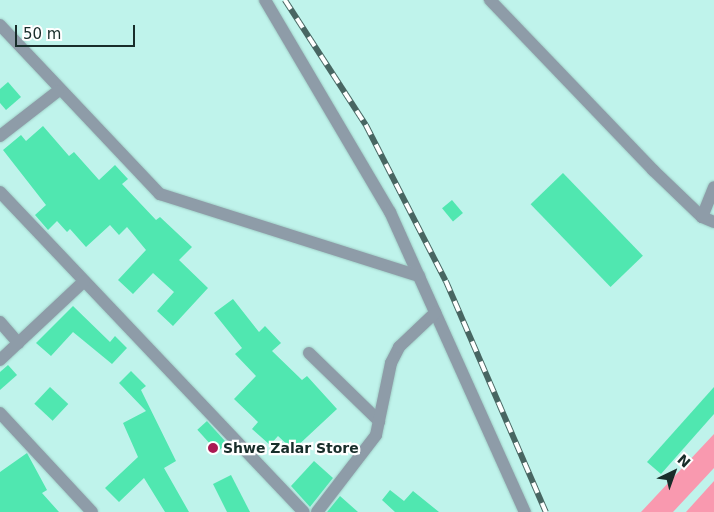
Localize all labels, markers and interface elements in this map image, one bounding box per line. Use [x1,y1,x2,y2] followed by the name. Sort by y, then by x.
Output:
[18,15,138,47] scale bar
[23,25,61,43] text: 50 m
[223,440,359,456] place label: Shwe Zalar Store
[207,442,219,454] marker: Shwe Zalar Store
[649,447,699,497] north arrow
[674,451,694,471] text: N

